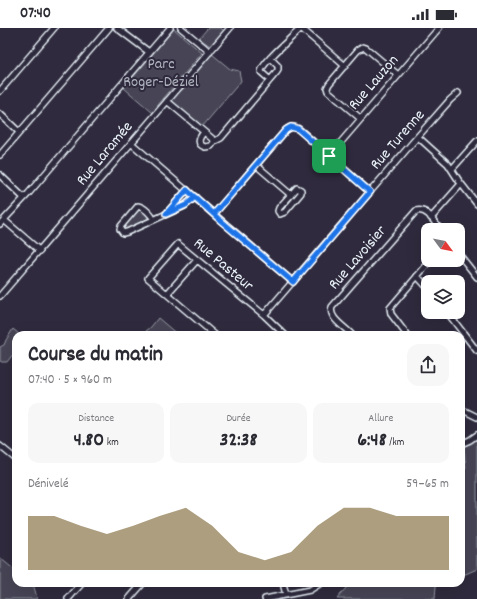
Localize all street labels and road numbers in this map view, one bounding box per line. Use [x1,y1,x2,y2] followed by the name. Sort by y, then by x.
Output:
[343,50,405,116] street label: Rue Lauzon
[365,105,431,175] street label: Rue Turenne
[71,117,139,191] street label: Rue Laramée
[323,221,393,295] street label: Rue Lavoisier
[188,233,258,297] street label: Rue Pasteur

